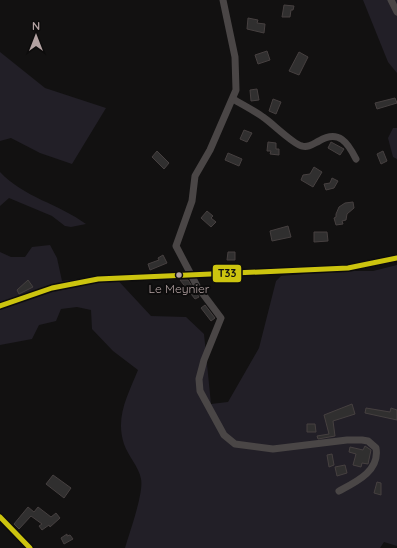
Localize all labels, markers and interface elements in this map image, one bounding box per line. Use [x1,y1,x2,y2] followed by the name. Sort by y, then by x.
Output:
[16,16,56,56] north arrow
[32,19,40,33] text: N
[212,264,242,283] line badge: T33
[218,266,236,280] text: T33
[174,270,184,280] marker: Le Meynier
[149,281,210,296] place label: Le Meynier

